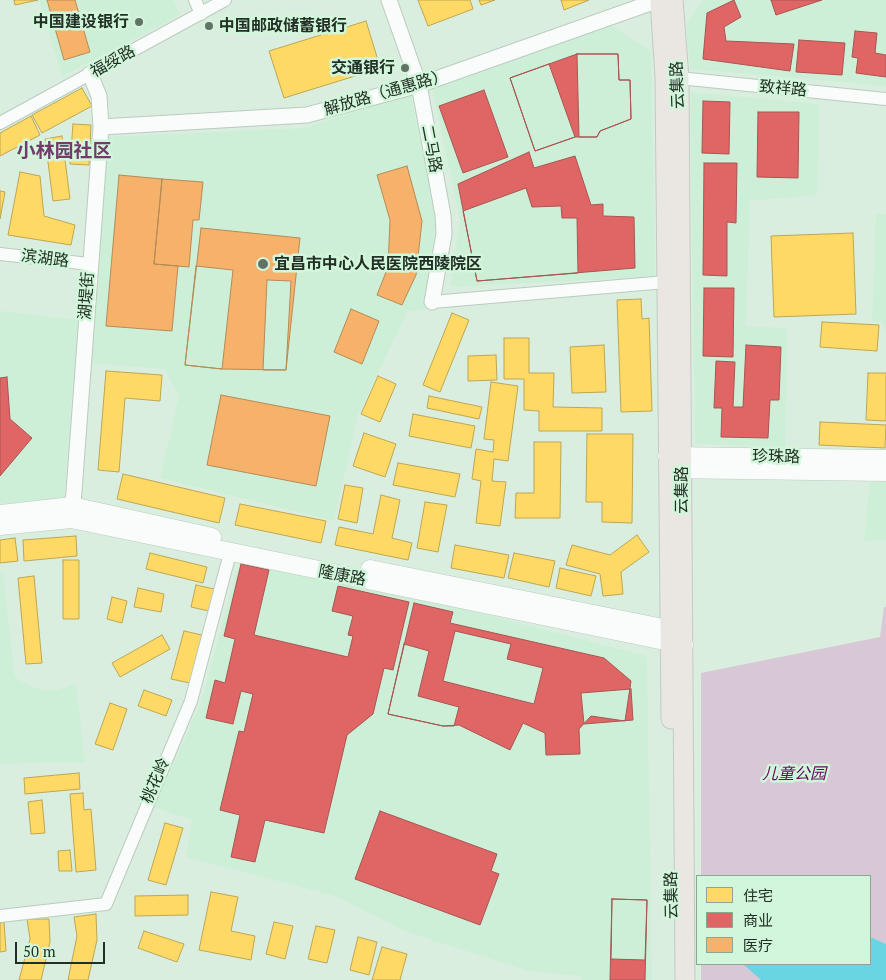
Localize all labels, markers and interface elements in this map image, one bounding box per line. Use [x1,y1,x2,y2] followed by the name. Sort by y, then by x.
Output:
[33,12,129,32] place label: 中国建设银行
[133,16,145,28] marker: 中国建设银行
[219,16,347,36] place label: 中国邮政储蓄银行
[203,20,215,32] marker: 中国邮政储蓄银行
[87,42,139,82] street label: 福绥路
[331,58,395,78] place label: 交通银行
[668,61,688,109] street label: 云集路
[399,62,411,74] marker: 交通银行
[322,66,450,120] street label: 解放路（通惠路）
[758,77,808,101] street label: 致祥路
[417,124,445,174] street label: 二马路
[17,141,111,163] district label: 小林园社区
[20,247,70,271] street label: 滨湖路
[274,254,482,274] place label: 宜昌市中心人民医院西陵院区
[256,257,270,271] marker: 宜昌市中心人民医院西陵院区
[76,271,98,321] street label: 湖堤街
[752,447,800,467] street label: 珍珠路
[672,466,692,514] street label: 云集路
[317,562,367,590] street label: 隆康路
[138,755,174,807] street label: 桃花岭
[762,764,826,784] park label: 儿童公园
[662,871,682,919] street label: 云集路
[696,875,871,965] legend
[743,885,773,905] text: 住宅
[743,910,773,930] text: 商业
[18,932,108,964] scale bar
[743,935,773,955] text: 医疗
[23,941,56,961] text: 50 m

